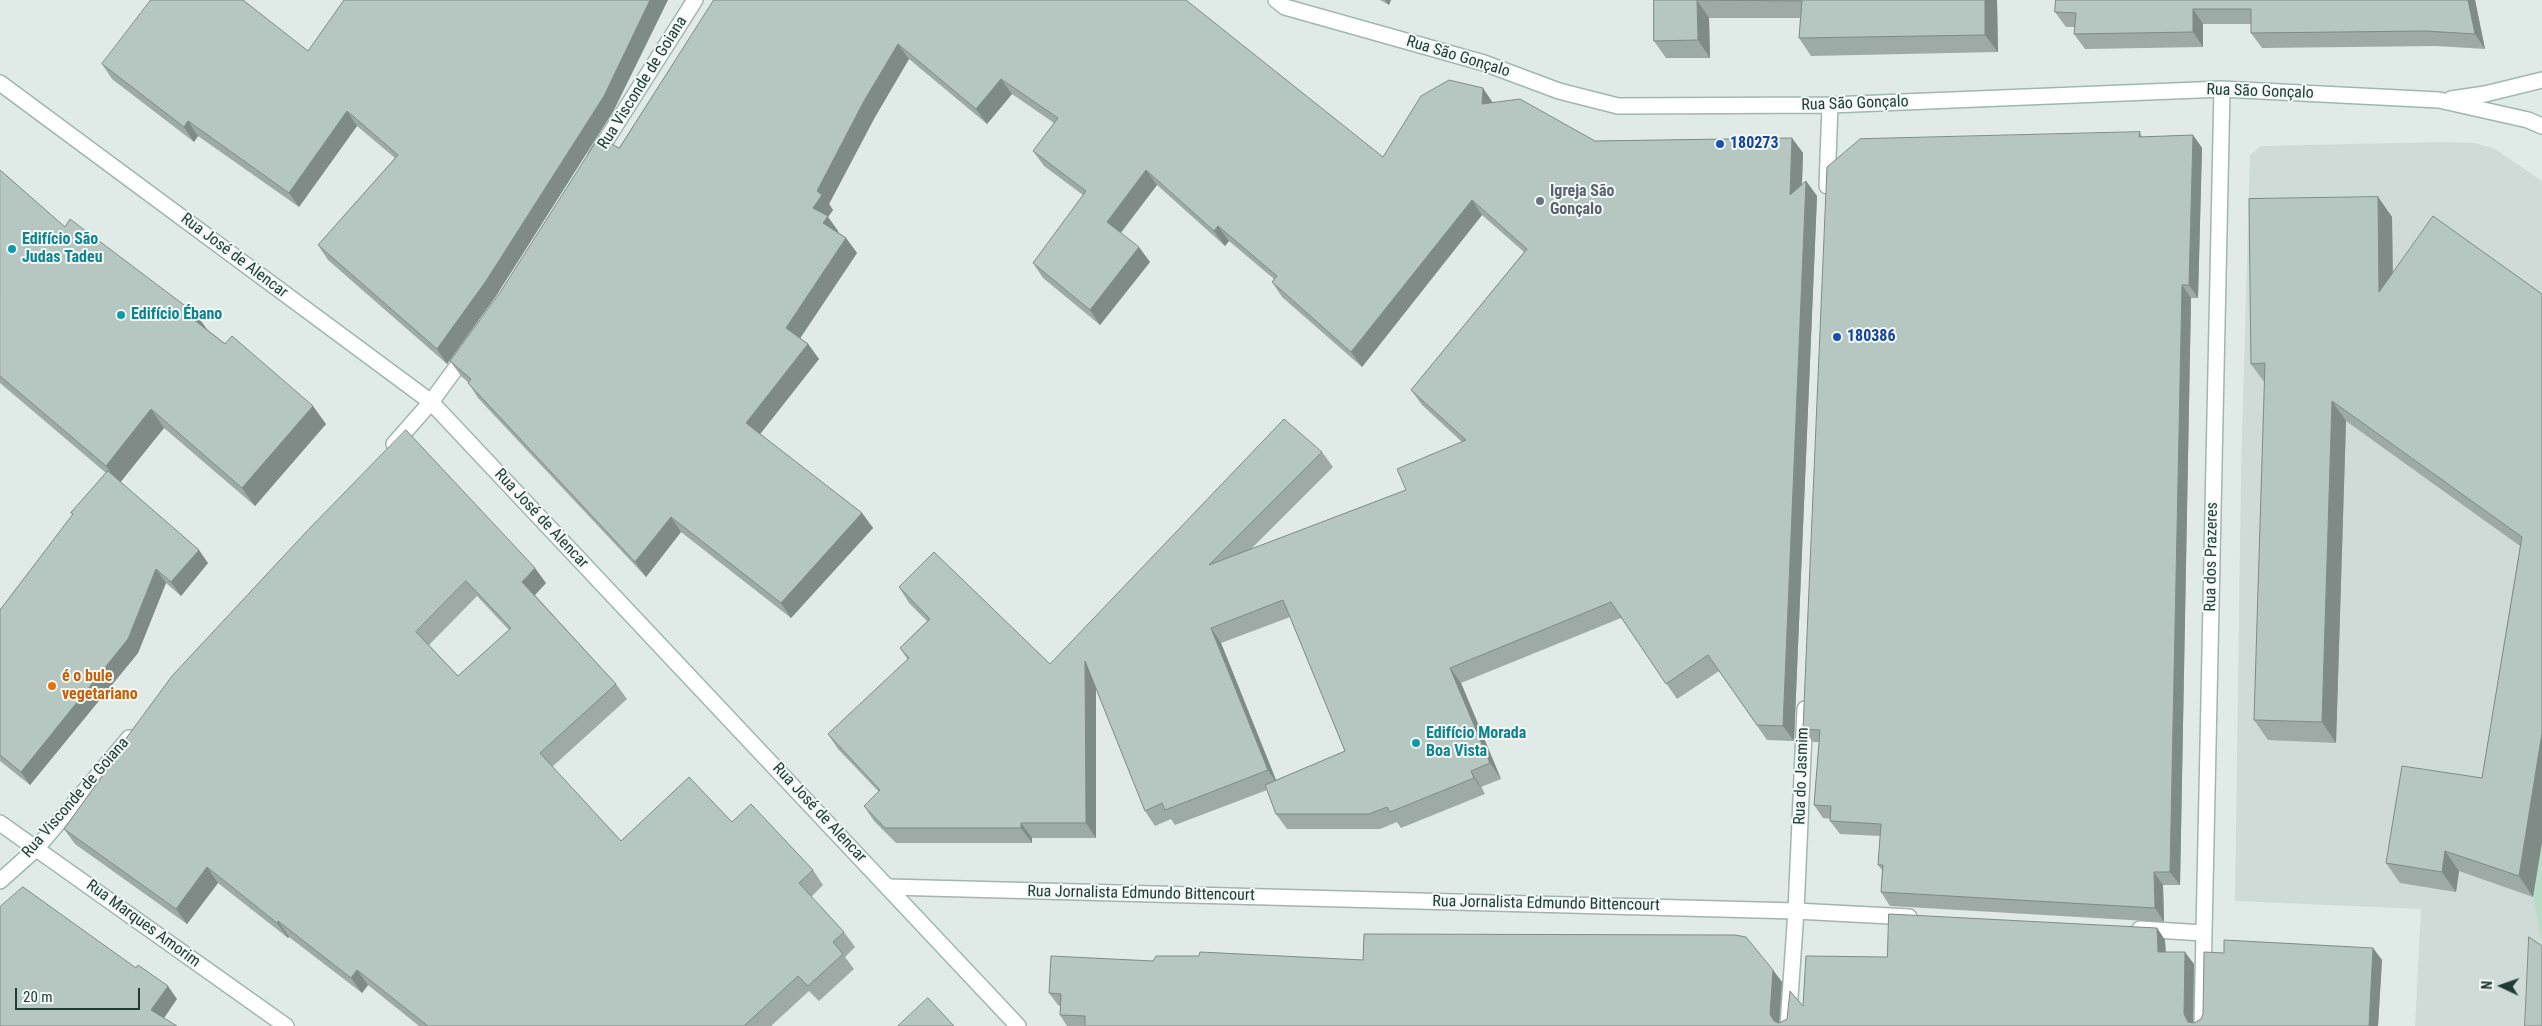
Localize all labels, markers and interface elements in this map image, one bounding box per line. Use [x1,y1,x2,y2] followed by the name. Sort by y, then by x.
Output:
[594,13,692,153] street label: Rua Visconde de Goiana
[1404,32,1512,82] street label: Rua São Gonçalo
[2206,81,2314,103] street label: Rua São Gonçalo
[1801,93,1909,115] street label: Rua São Gonçalo
[1730,134,1779,154] place label: 180273
[1714,138,1726,150] marker: 180273
[1550,182,1614,220] place label: Igreja São Gonçalo
[1534,195,1546,207] marker: Igreja São Gonçalo
[177,210,291,302] street label: Rua José de Alencar
[22,230,103,268] place label: Edifício São Judas Tadeu
[6,243,18,255] marker: Edifício São Judas Tadeu
[131,305,222,325] place label: Edifício Ébano
[115,309,127,321] marker: Edifício Ébano
[1847,327,1896,347] place label: 180386
[1831,331,1843,343] marker: 180386
[490,465,592,573] street label: Rua José de Alencar
[2201,502,2223,612] street label: Rua dos Prazeres
[62,667,138,705] place label: é o bule vegetariano
[46,680,58,692] marker: é o bule vegetariano
[1426,724,1526,762] place label: Edifício Morada Boa Vista
[1791,727,1813,825] street label: Rua do Jasmim
[19,734,133,862] street label: Rua Visconde de Goiana
[1410,737,1422,749] marker: Edifício Morada Boa Vista
[768,759,870,867] street label: Rua José de Alencar
[82,876,204,972] street label: Rua Marques Amorim
[1027,882,1255,906] street label: Rua Jornalista Edmundo Bittencourt
[1432,892,1660,916] street label: Rua Jornalista Edmundo Bittencourt
[2477,961,2527,1011] north arrow
[18,978,142,1010] scale bar
[2479,981,2495,990] text: N
[23,988,53,1006] text: 20 m

